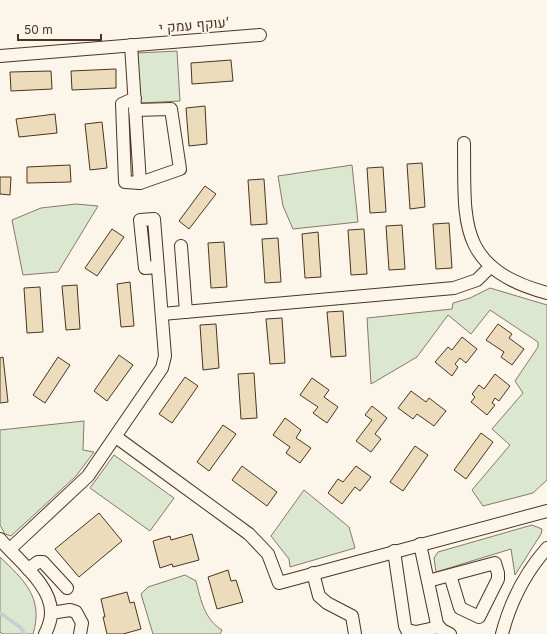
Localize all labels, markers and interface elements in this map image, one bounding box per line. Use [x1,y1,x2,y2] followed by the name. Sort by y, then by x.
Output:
[158,13,230,36] street label: עוקף עמק י’
[18,16,101,42] scale bar
[24,22,53,37] text: 50 m

